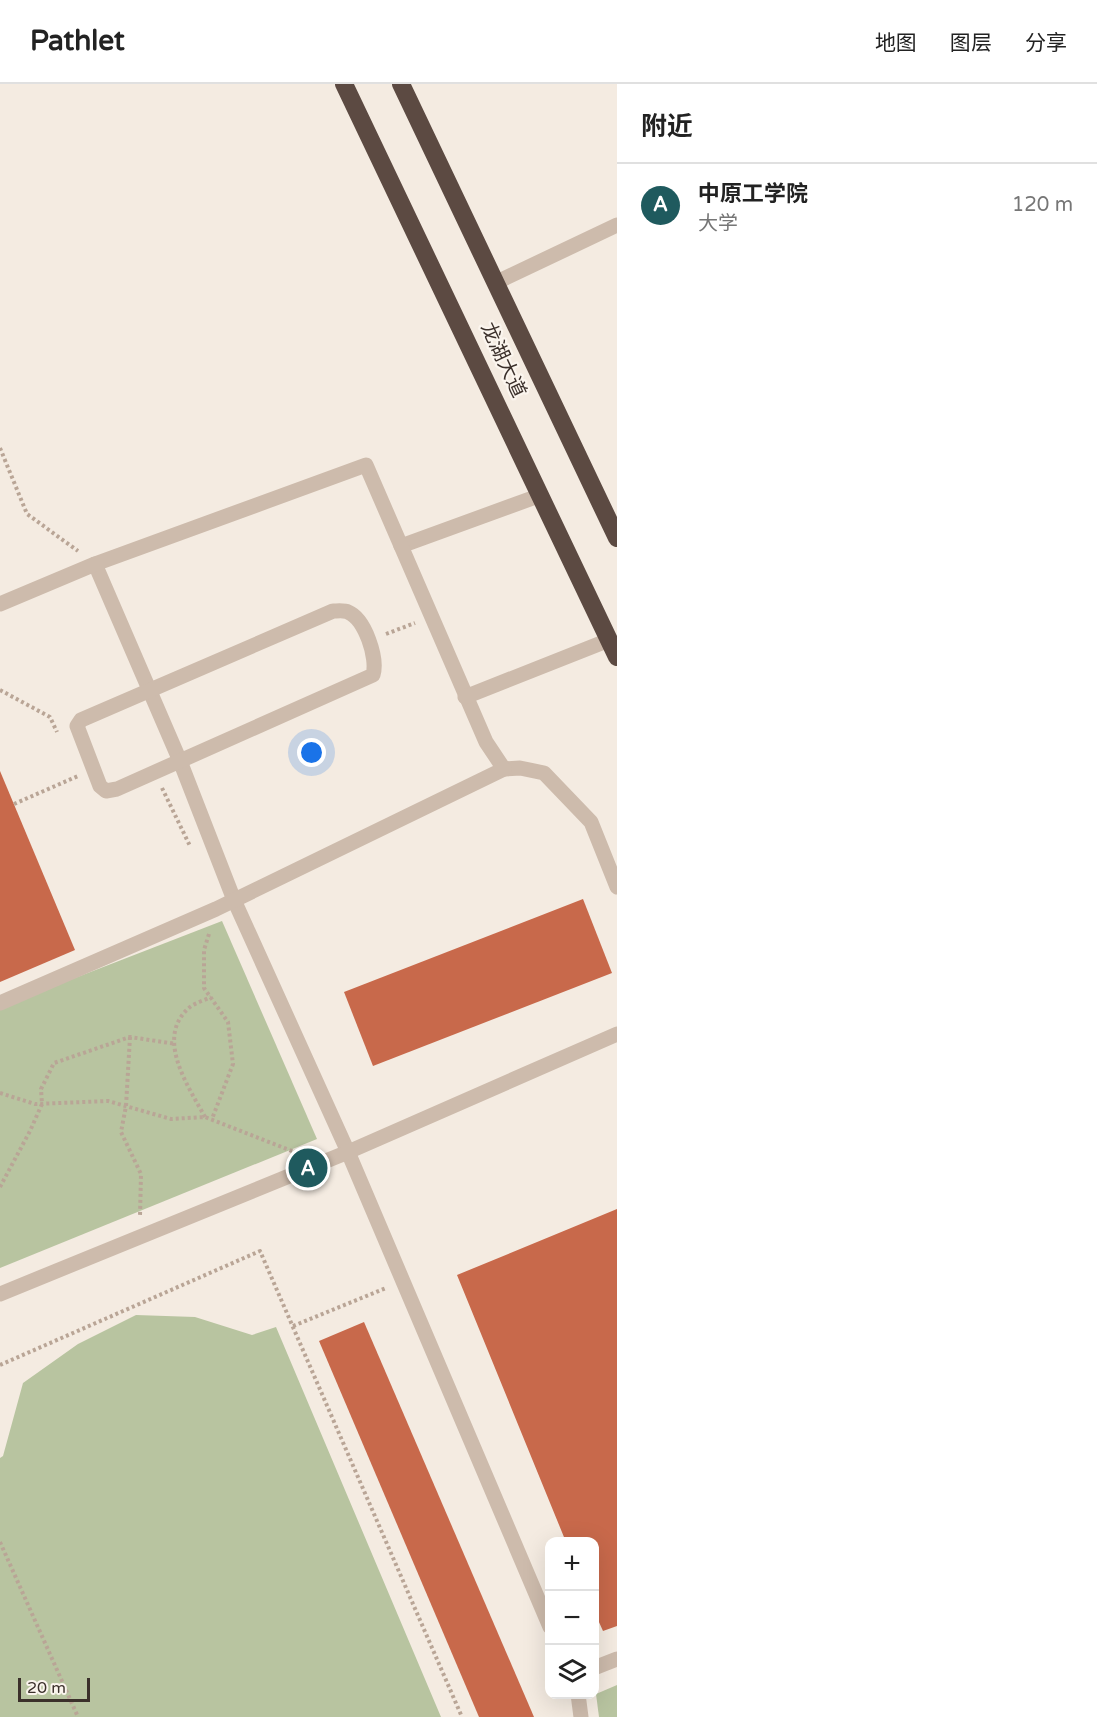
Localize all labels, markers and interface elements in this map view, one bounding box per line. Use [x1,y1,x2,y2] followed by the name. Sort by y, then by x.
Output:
[30,24,125,58] text: Pathlet
[875,31,917,56] text: 地图
[950,31,992,56] text: 图层
[1025,31,1067,56] text: 分享
[641,111,693,142] text: 附近
[698,181,808,207] text: 中原工学院
[653,193,668,217] text: A
[1012,193,1073,217] text: 120 m
[698,212,738,236] text: 大学
[475,319,531,401] street label: 龙湖大道
[297,738,326,767] your location
[288,1146,328,1190] pin: A
[545,1537,599,1699] map controls
[545,1537,599,1591] button: +
[545,1591,599,1645] button: −
[545,1645,599,1699] button: layers
[18,1675,90,1702] scale bar
[27,1678,66,1698] text: 20 m

